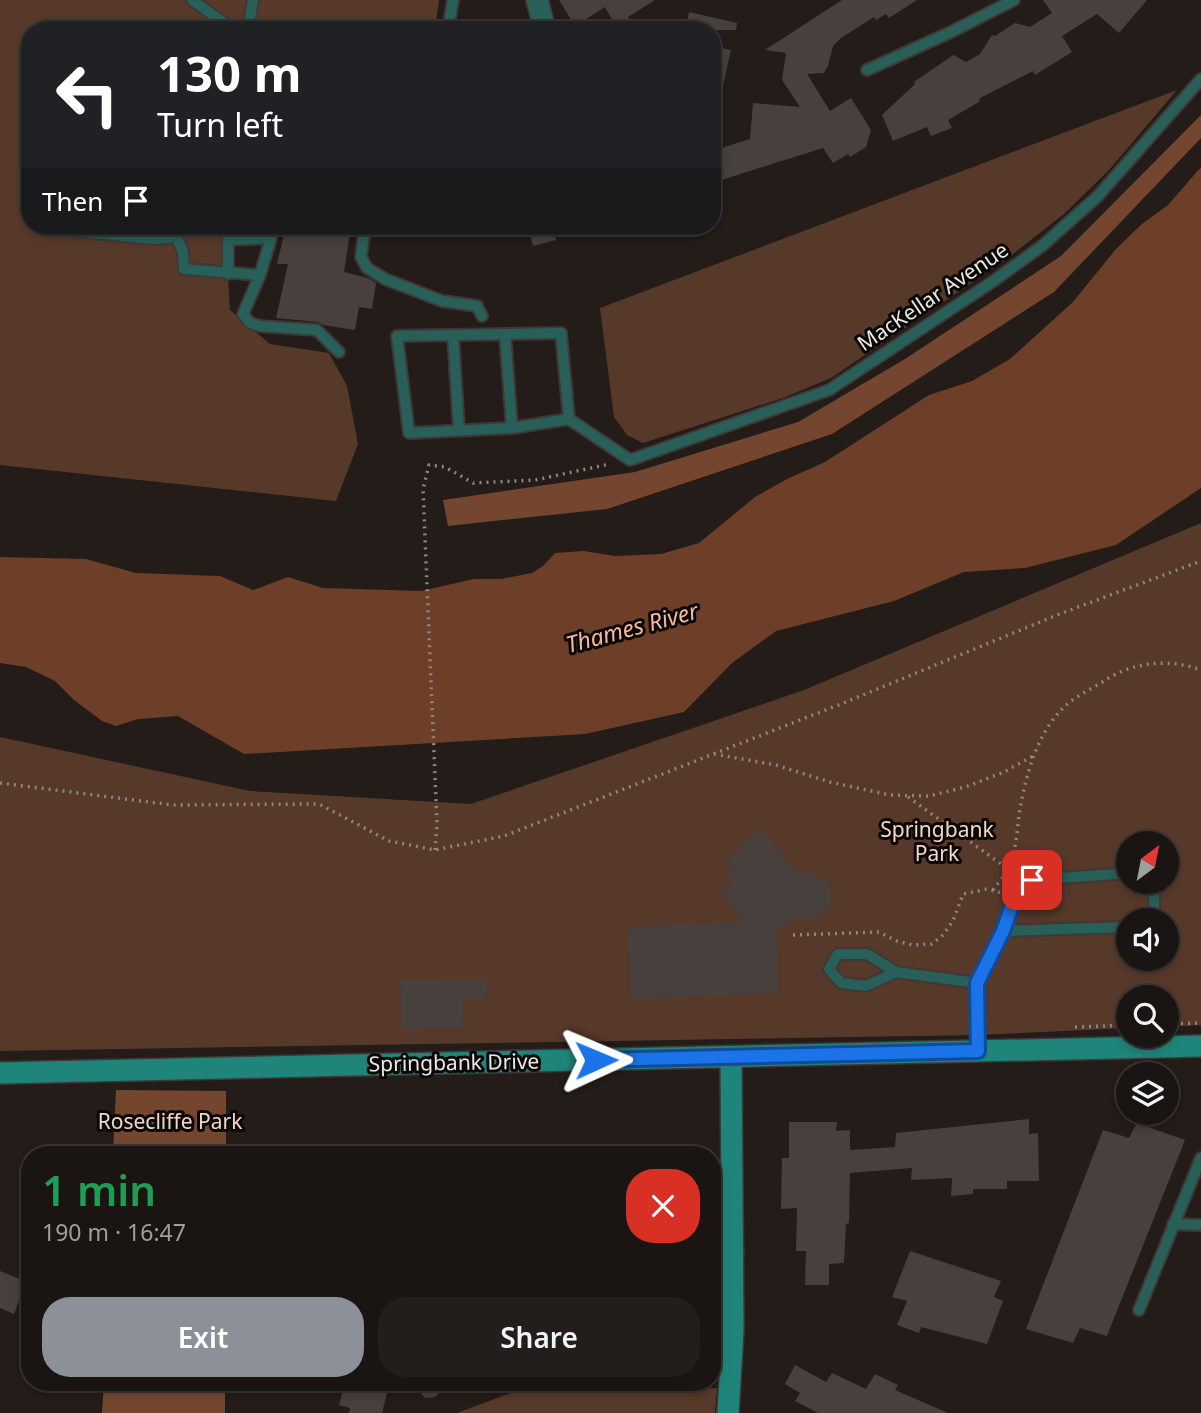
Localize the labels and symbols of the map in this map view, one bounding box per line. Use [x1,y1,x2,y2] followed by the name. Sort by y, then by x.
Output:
[852,235,1013,357] street label: MacKellar Avenue
[562,594,702,660] water label: Thames River
[880,815,994,867] park label: Springbank Park
[1116,831,1180,894] north arrow
[1002,850,1062,910] pin
[559,1023,633,1097] position arrow
[368,1047,540,1077] street label: Springbank Drive
[98,1107,243,1135] park label: Rosecliffe Park

